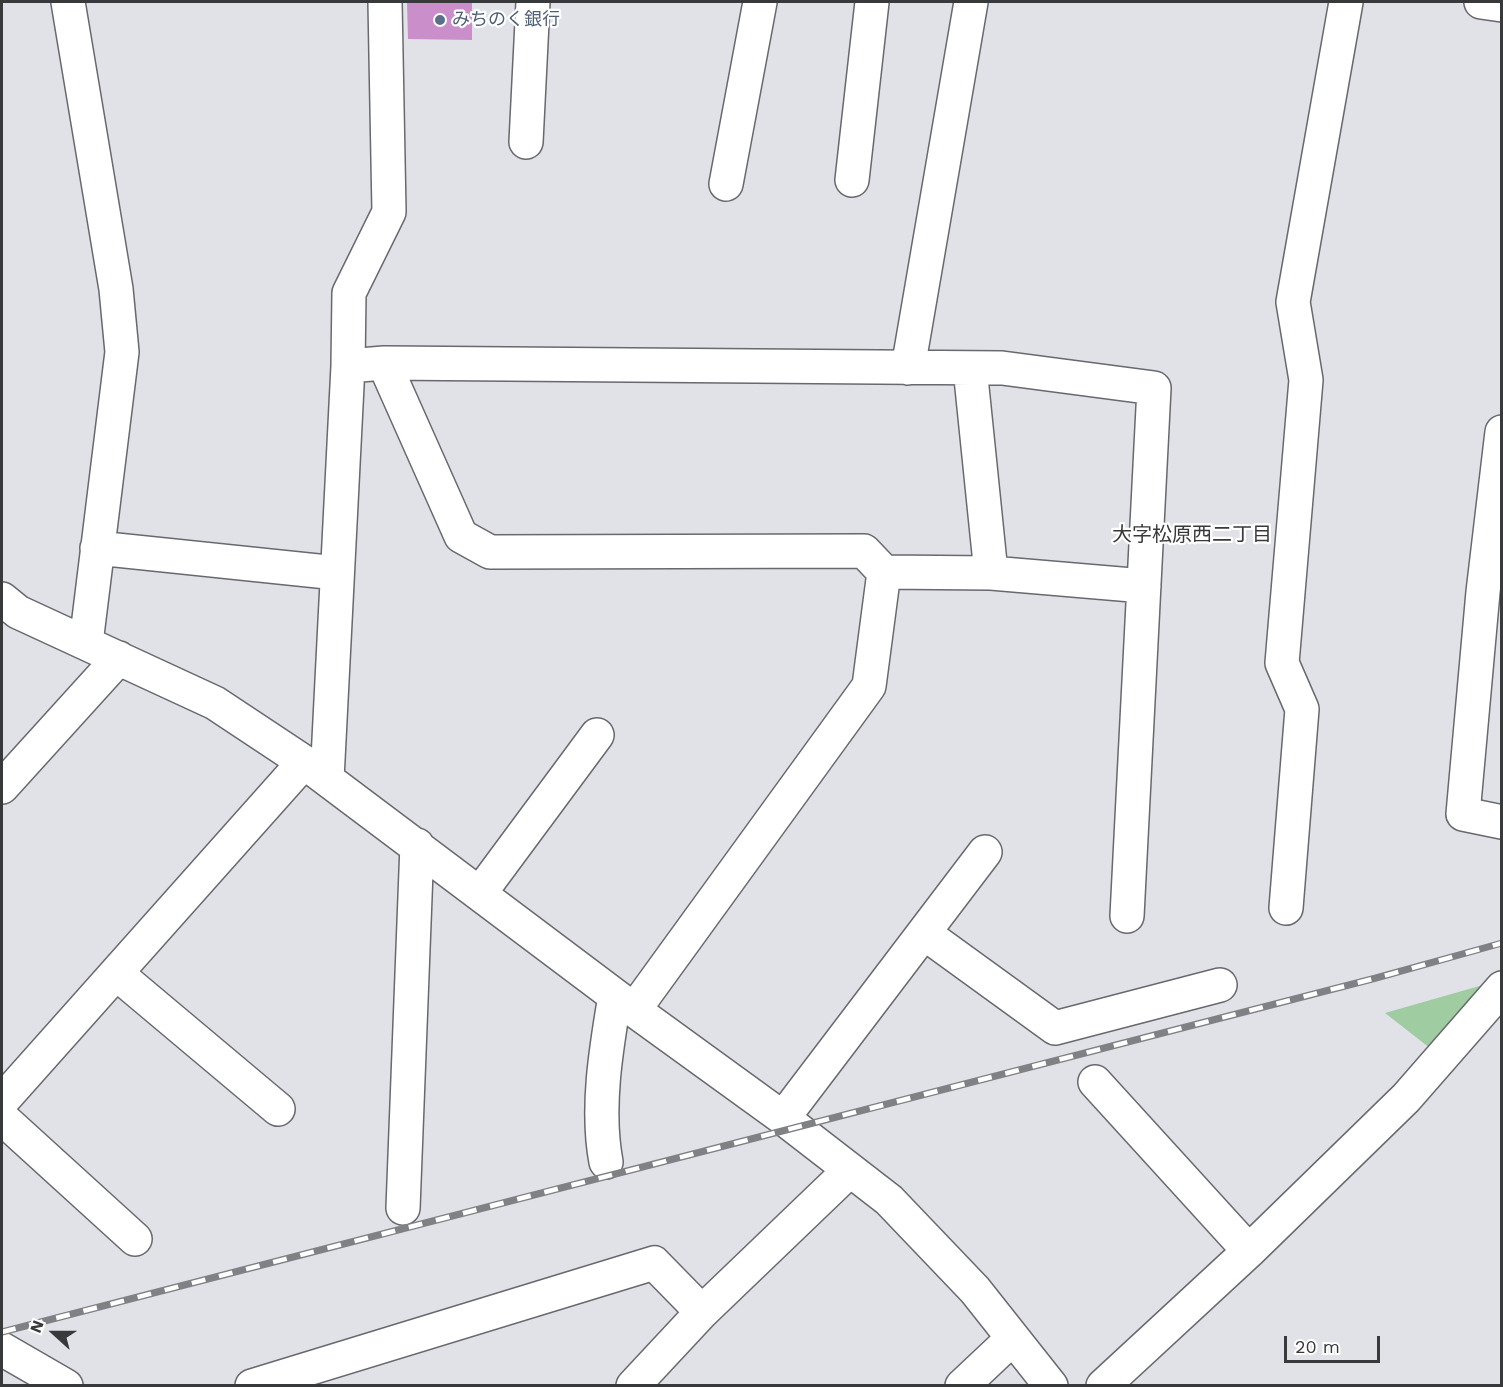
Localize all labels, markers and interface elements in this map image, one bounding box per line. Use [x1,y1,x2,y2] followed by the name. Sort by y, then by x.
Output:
[452,9,560,31] place label: みちのく銀行
[433,13,447,27] marker: みちのく銀行
[1112,523,1272,547] district label: 大字松原西二丁目
[24,1303,84,1363] north arrow
[26,1317,48,1335] text: N
[1287,1324,1383,1362] scale bar
[1295,1336,1340,1357] text: 20 m

